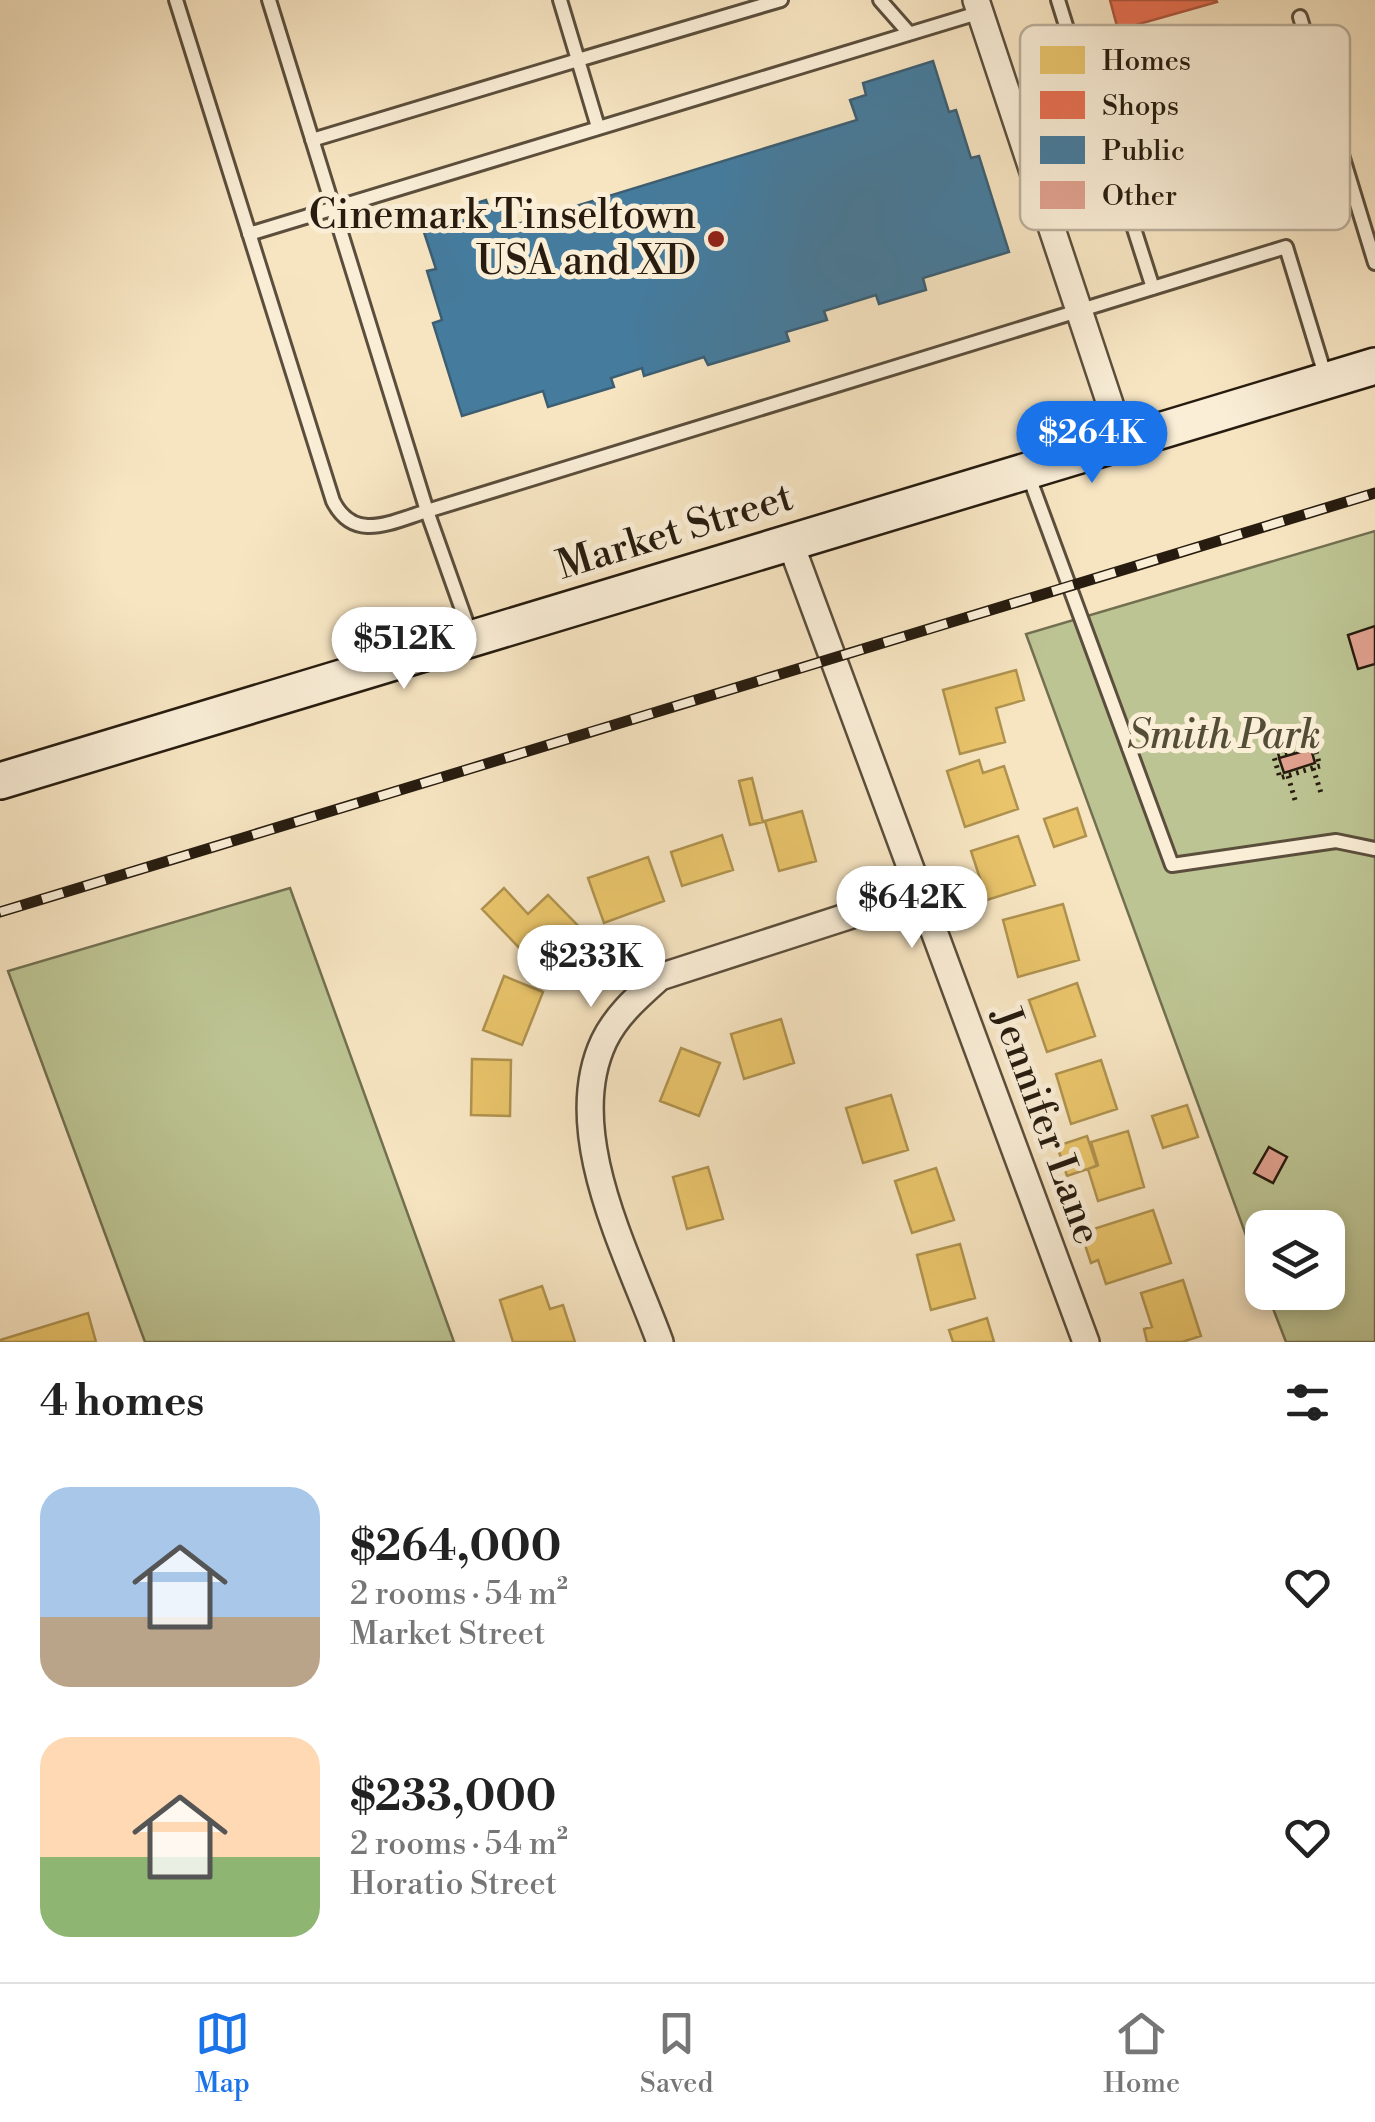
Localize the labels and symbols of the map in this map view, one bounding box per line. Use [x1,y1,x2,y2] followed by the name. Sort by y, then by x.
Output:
[1020,25,1350,230] legend
[1102,44,1191,79] text: Homes
[1102,89,1179,124] text: Shops
[1102,134,1185,169] text: Public
[1102,179,1177,214] text: Other
[309,191,696,287] place label: Cinemark Tinseltown USA and XD
[705,228,727,250] marker: Cinemark Tinseltown USA and XD
[1022,401,1162,486] pin: $264K
[551,472,799,592] street label: Market Street
[334,607,474,692] pin: $512K
[1127,711,1321,761] park label: Smith Park
[842,866,982,951] pin: $642K
[521,925,661,1010] pin: $233K
[979,999,1112,1251] street label: Jennifer Lane

